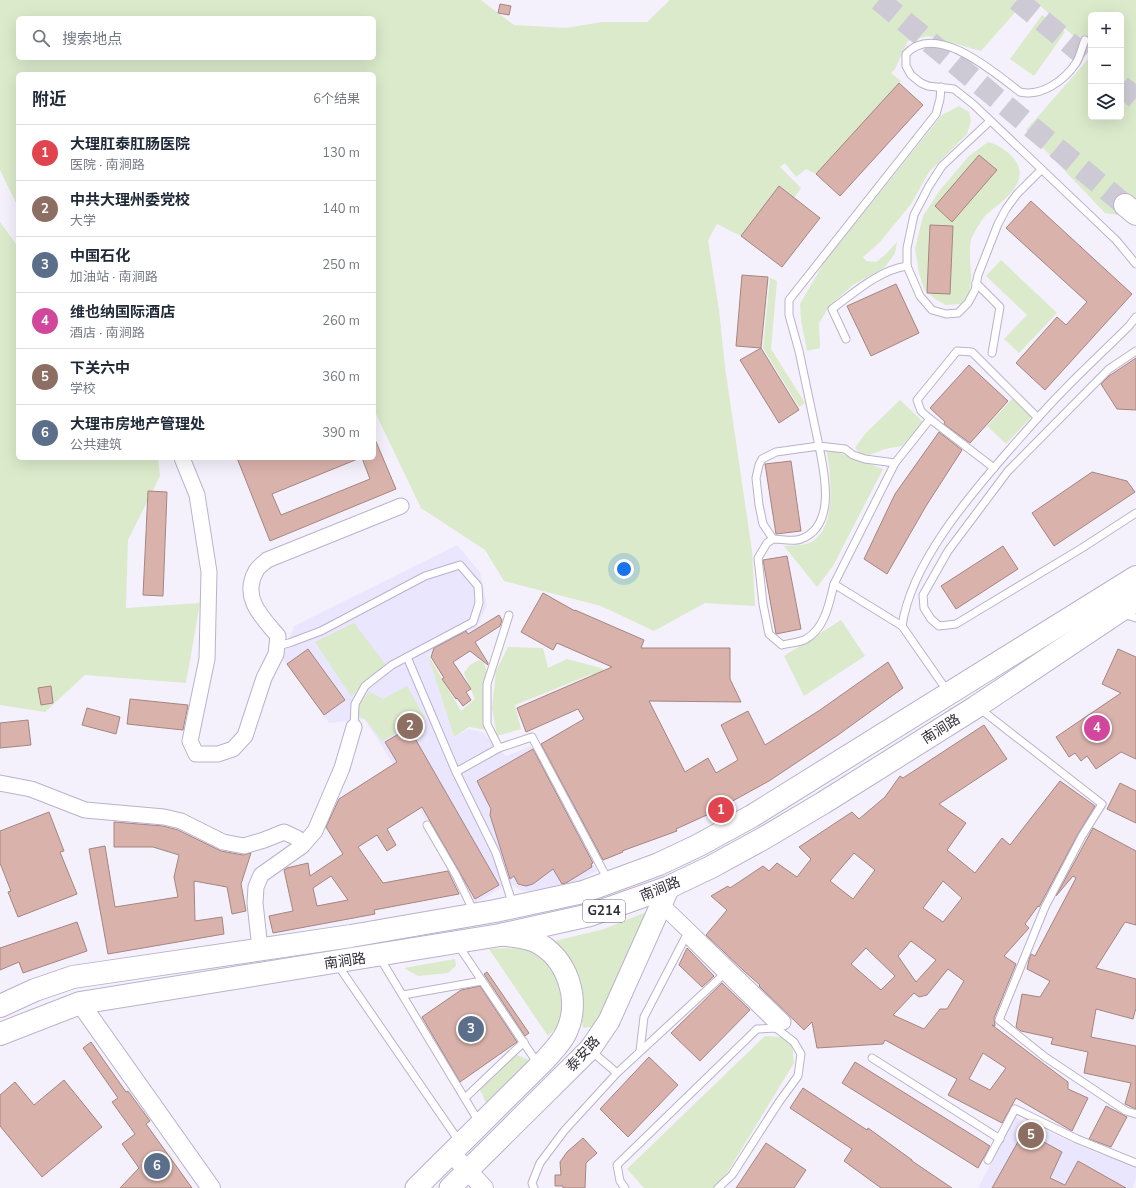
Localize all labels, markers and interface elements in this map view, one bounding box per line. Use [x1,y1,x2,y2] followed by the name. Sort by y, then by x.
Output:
[1088,12,1124,120] map controls
[1088,12,1124,48] button: +
[16,16,376,60] search box
[30,27,52,49] icon: search
[62,29,122,49] text: 搜索地点
[1088,48,1124,84] button: −
[1088,84,1124,120] button: layers
[32,88,66,111] text: 附近
[313,90,360,108] text: 6个结果
[70,134,190,154] text: 大理肛泰肛肠医院
[41,144,49,162] text: 1
[322,144,360,162] text: 130 m
[70,156,145,174] text: 医院 · 南涧路
[70,190,190,210] text: 中共大理州委党校
[41,200,49,218] text: 2
[322,200,360,218] text: 140 m
[70,212,96,230] text: 大学
[70,246,130,266] text: 中国石化
[41,256,49,274] text: 3
[322,256,360,274] text: 250 m
[70,268,158,286] text: 加油站 · 南涧路
[70,302,175,322] text: 维也纳国际酒店
[41,312,49,330] text: 4
[322,312,360,330] text: 260 m
[70,324,145,342] text: 酒店 · 南涧路
[70,358,130,378] text: 下关六中
[41,368,49,386] text: 5
[322,368,360,386] text: 360 m
[70,380,96,398] text: 学校
[70,414,205,434] text: 大理市房地产管理处
[41,424,49,442] text: 6
[322,424,360,442] text: 390 m
[70,436,122,454] text: 公共建筑
[614,559,634,579] your location
[918,710,964,748] street label: 南涧路
[397,711,423,741] pin: 2
[1084,713,1110,743] pin: 4
[708,795,734,825] pin: 1
[637,872,683,906] street label: 南涧路
[583,900,625,922] road number: G214
[323,949,367,973] street label: 南涧路
[458,1014,484,1044] pin: 3
[562,1032,604,1076] street label: 泰安路
[1018,1120,1044,1150] pin: 5
[144,1151,170,1181] pin: 6

